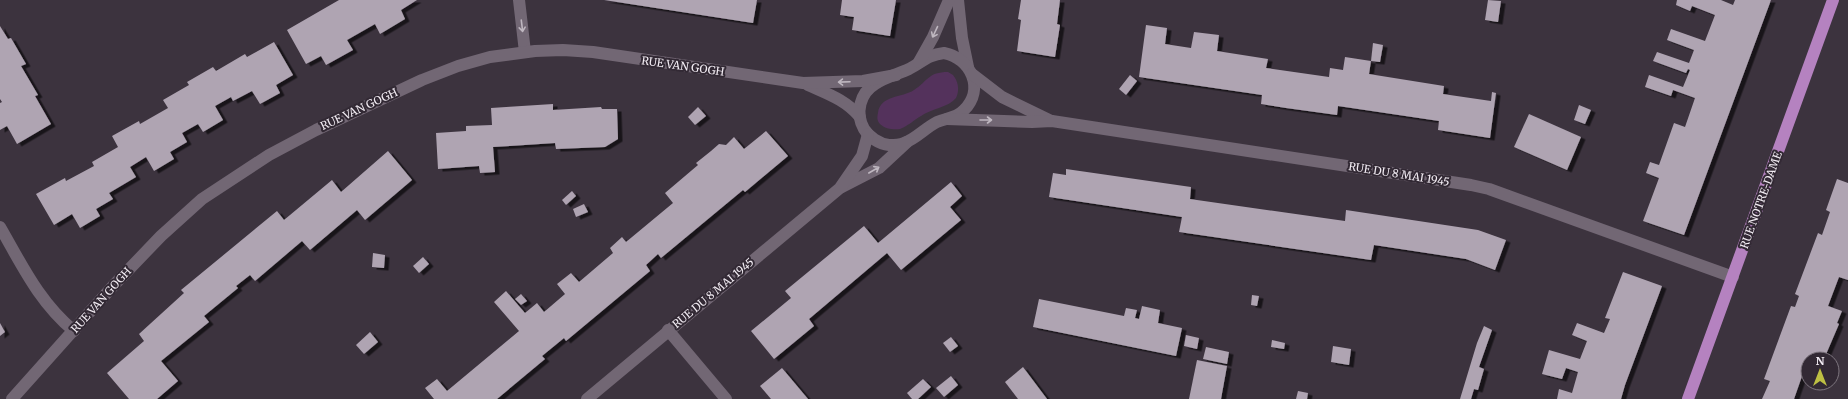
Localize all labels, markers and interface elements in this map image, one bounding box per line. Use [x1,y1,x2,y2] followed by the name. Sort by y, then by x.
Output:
[518,19,526,32] one-way arrow
[931,26,938,38] one-way arrow
[641,53,726,79] street label: RUE VAN GOGH
[838,78,851,86] one-way arrow
[318,85,400,133] street label: RUE VAN GOGH
[979,116,992,124] one-way arrow
[1737,150,1785,250] street label: RUE NOTRE-DAME
[1348,159,1450,189] street label: RUE DU 8 MAI 1945
[868,166,880,174] one-way arrow
[669,255,757,331] street label: RUE DU 8 MAI 1945
[68,264,134,336] street label: RUE VAN GOGH
[1800,351,1840,391] north arrow
[1816,354,1825,368] text: N

